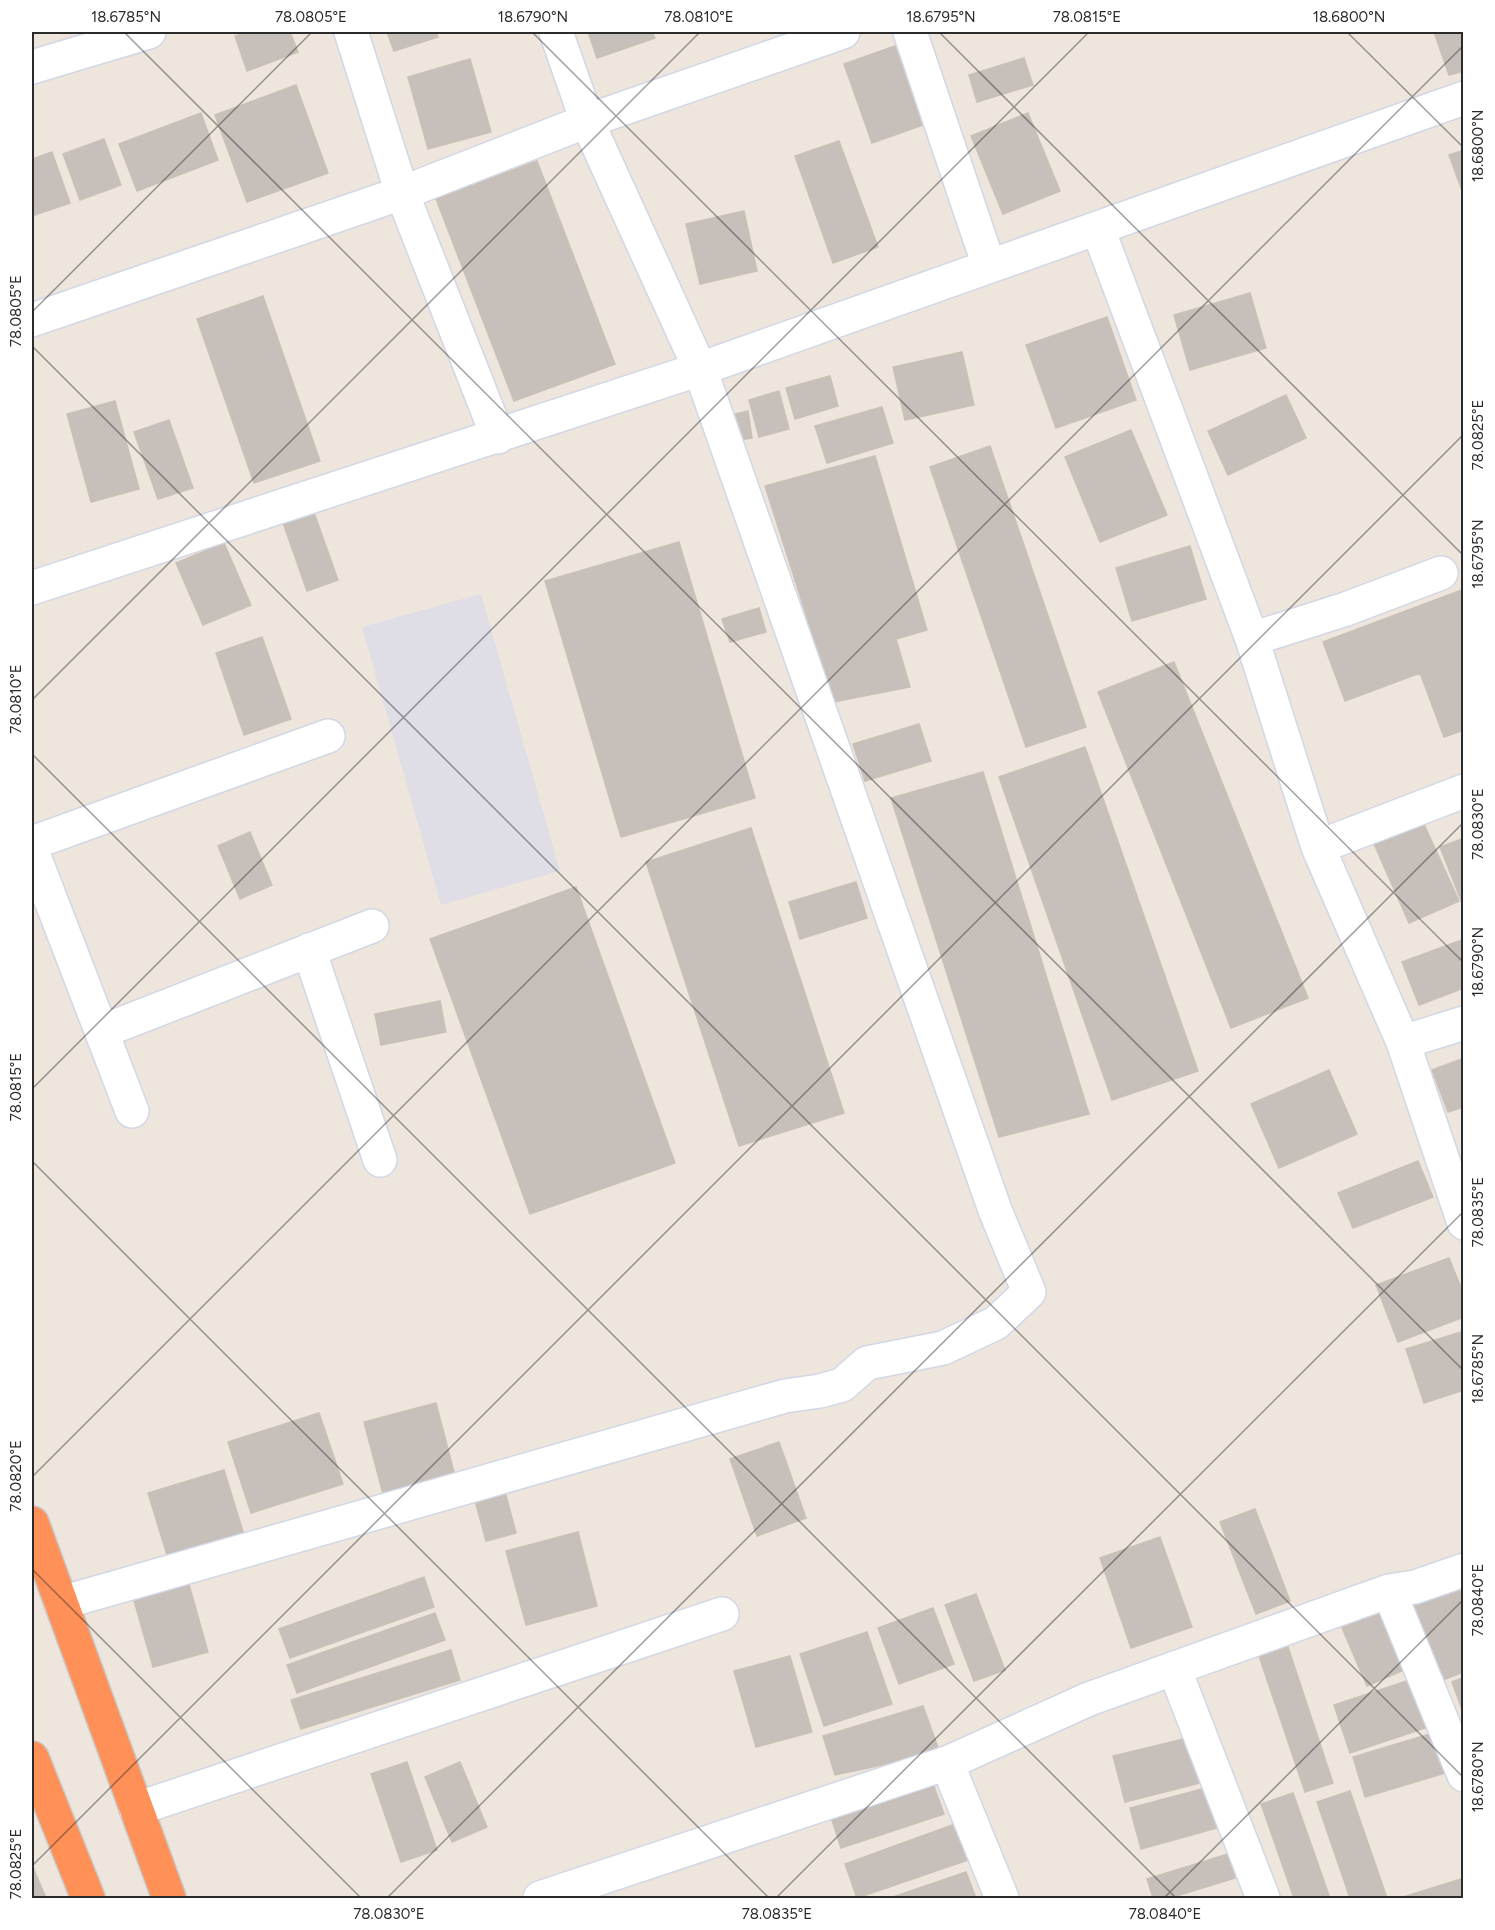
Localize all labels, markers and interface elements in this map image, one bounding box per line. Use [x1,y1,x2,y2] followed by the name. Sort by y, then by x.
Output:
[91,8,161,26] text: 18.6785°N
[275,8,347,26] text: 78.0805°E
[498,8,568,26] text: 18.6790°N
[664,8,734,26] text: 78.0810°E
[906,8,976,26] text: 18.6795°N
[1053,8,1121,26] text: 78.0815°E
[1313,8,1385,26] text: 18.6800°N
[1469,110,1487,182] text: 18.6800°N
[7,275,25,347] text: 78.0805°E
[1469,400,1487,470] text: 78.0825°E
[1469,519,1487,589] text: 18.6795°N
[7,664,25,734] text: 78.0810°E
[1469,788,1487,860] text: 78.0830°E
[1469,927,1487,997] text: 18.6790°N
[7,1053,25,1121] text: 78.0815°E
[1469,1177,1487,1247] text: 78.0835°E
[1469,1334,1487,1404] text: 18.6785°N
[7,1440,25,1512] text: 78.0820°E
[1469,1564,1487,1636] text: 78.0840°E
[1469,1741,1487,1813] text: 18.6780°N
[7,1829,25,1899] text: 78.0825°E
[353,1905,425,1923] text: 78.0830°E
[742,1905,812,1923] text: 78.0835°E
[1129,1905,1201,1923] text: 78.0840°E

